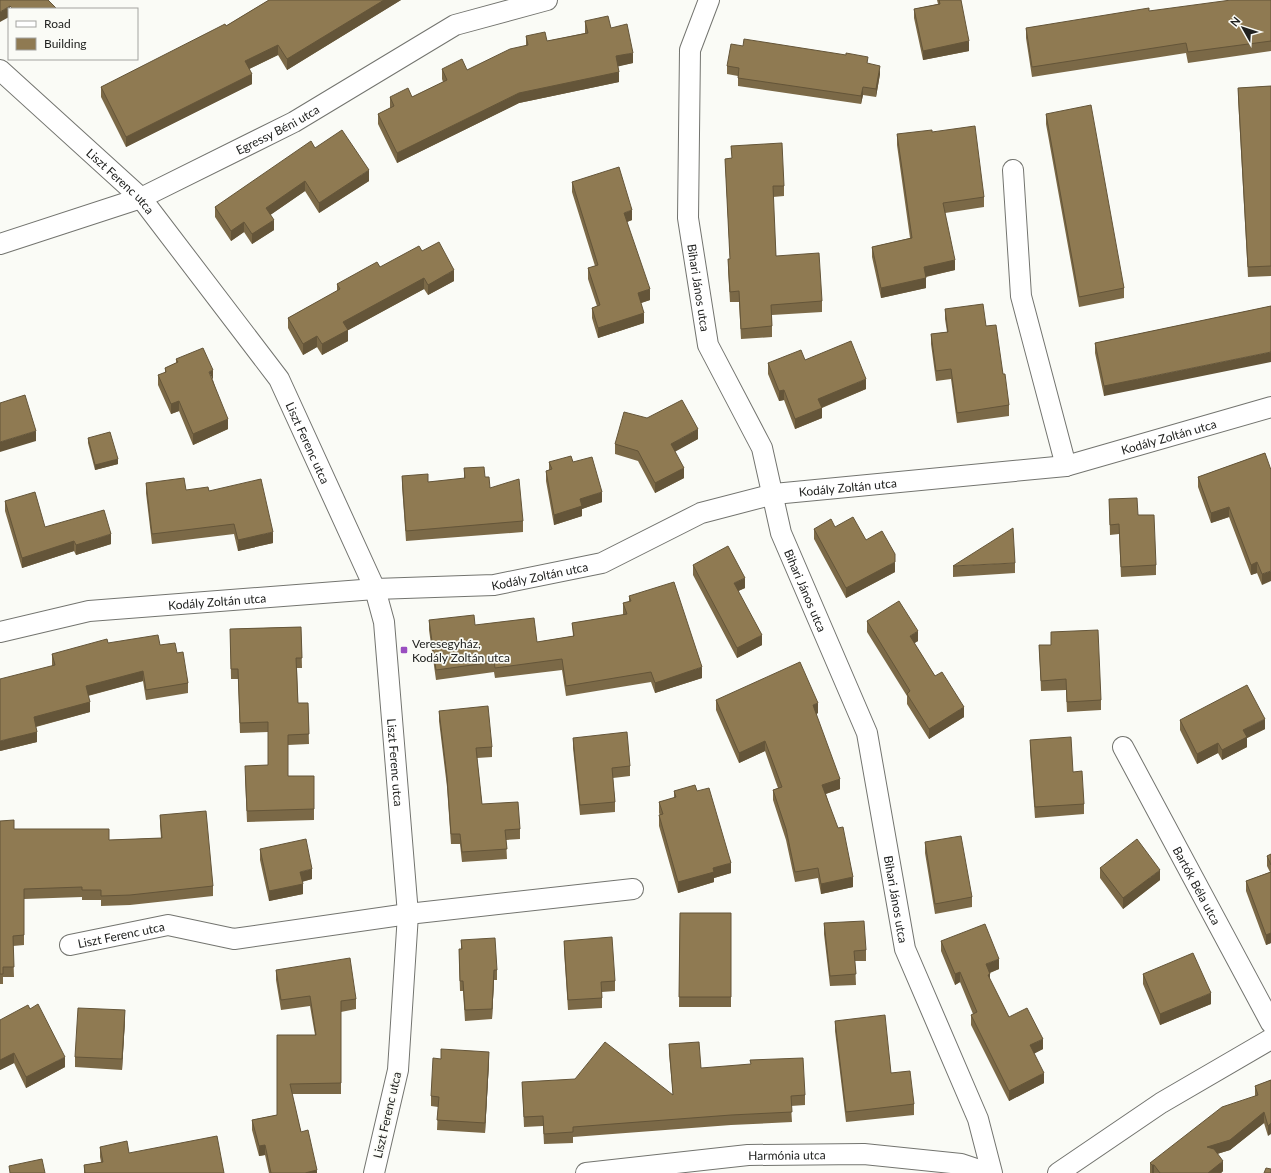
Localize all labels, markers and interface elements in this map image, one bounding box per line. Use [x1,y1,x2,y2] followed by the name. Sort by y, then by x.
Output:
[8,8,138,60] legend
[1223,8,1263,48] north arrow
[1227,14,1243,29] text: N
[44,16,71,31] text: Road
[44,36,87,51] text: Building
[233,101,322,157] street label: Egressy Béni utca
[84,145,158,217] street label: Liszt Ferenc utca
[685,243,713,333] street label: Bihari János utca
[283,399,333,486] street label: Liszt Ferenc utca
[1119,416,1218,457] street label: Kodály Zoltán utca
[798,475,897,499] street label: Kodály Zoltán utca
[781,547,830,634] street label: Bihari János utca
[490,559,589,593] street label: Kodály Zoltán utca
[168,590,267,612] street label: Kodály Zoltán utca
[412,636,510,665] place label: Veresegyház, Kodály Zoltán utca
[399,645,409,655] marker: Veresegyház, Kodály Zoltán utca
[384,718,407,807] street label: Liszt Ferenc utca
[1170,844,1224,927] street label: Bartók Béla utca
[881,854,911,944] street label: Bihari János utca
[76,918,166,951] street label: Liszt Ferenc utca
[370,1070,404,1160] street label: Liszt Ferenc utca
[748,1147,826,1162] street label: Harmónia utca

